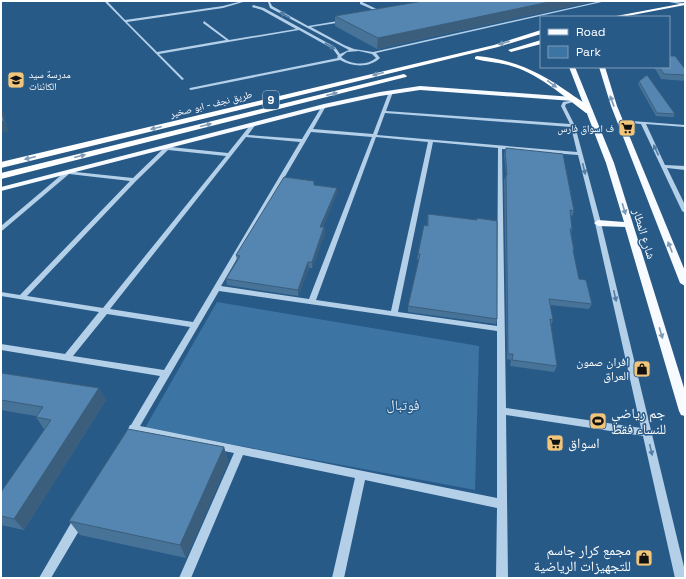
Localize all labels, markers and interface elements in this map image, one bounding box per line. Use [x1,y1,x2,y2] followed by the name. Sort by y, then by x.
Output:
[279,11,291,18] one-way arrow
[540,16,670,68] legend
[576,24,605,40] text: Road
[498,41,510,47] one-way arrow
[324,43,336,50] one-way arrow
[576,44,601,60] text: Park
[29,68,71,93] place label: مدرسة سيد الكائنات
[6,70,26,90] school or university icon: مدرسة سيد الكائنات
[371,72,384,78] one-way arrow
[547,80,558,88] one-way arrow
[168,87,254,121] street label: طريق نجف - ابو صخير
[263,91,279,109] road number: 9
[326,91,338,97] one-way arrow
[609,94,615,106] one-way arrow
[617,118,637,138] supermarket icon: ف اسواق فارس
[200,122,212,128] one-way arrow
[557,122,614,135] place label: ف اسواق فارس
[150,125,162,131] one-way arrow
[653,144,659,156] one-way arrow
[73,153,86,159] one-way arrow
[23,155,35,161] one-way arrow
[581,164,587,176] one-way arrow
[621,203,627,215] one-way arrow
[629,206,659,261] street label: شارع المطار
[667,241,673,253] one-way arrow
[612,290,618,302] one-way arrow
[658,327,664,339] one-way arrow
[576,354,629,384] place label: افران صمون العراق
[632,359,652,379] shop icon: افران صمون العراق
[386,396,420,414] park label: فوتبال
[611,404,666,438] place label: جم رياضي للنساء فقط
[588,411,608,431] sports icon: جم رياضي للنساء فقط
[545,433,565,453] supermarket icon: اسواق
[568,434,600,452] place label: اسواق
[648,443,654,456] one-way arrow
[534,541,631,575] place label: مجمع كرار جاسم للتجهيزات الرياضية
[634,548,654,568] shop icon: مجمع كرار جاسم للتجهيزات الرياضية

